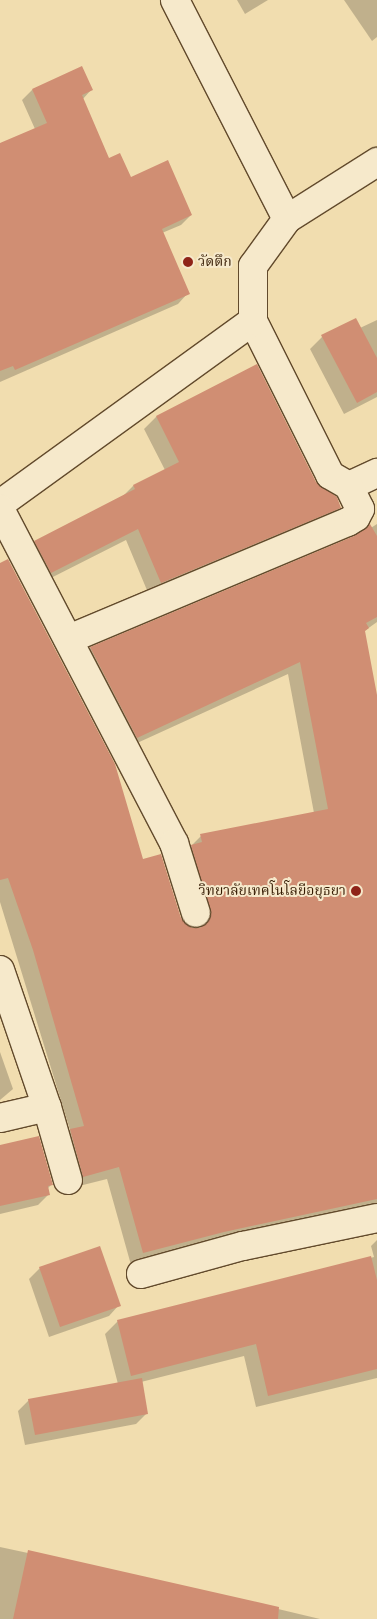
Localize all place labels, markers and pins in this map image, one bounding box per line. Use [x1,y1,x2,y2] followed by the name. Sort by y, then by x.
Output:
[198,254,232,270] place label: วัดตึก
[182,256,194,268] marker: วัดตึก
[199,883,346,899] place label: วิทยาลัยเทคโนโลยีอยุธยา
[350,885,362,897] marker: วิทยาลัยเทคโนโลยีอยุธยา

